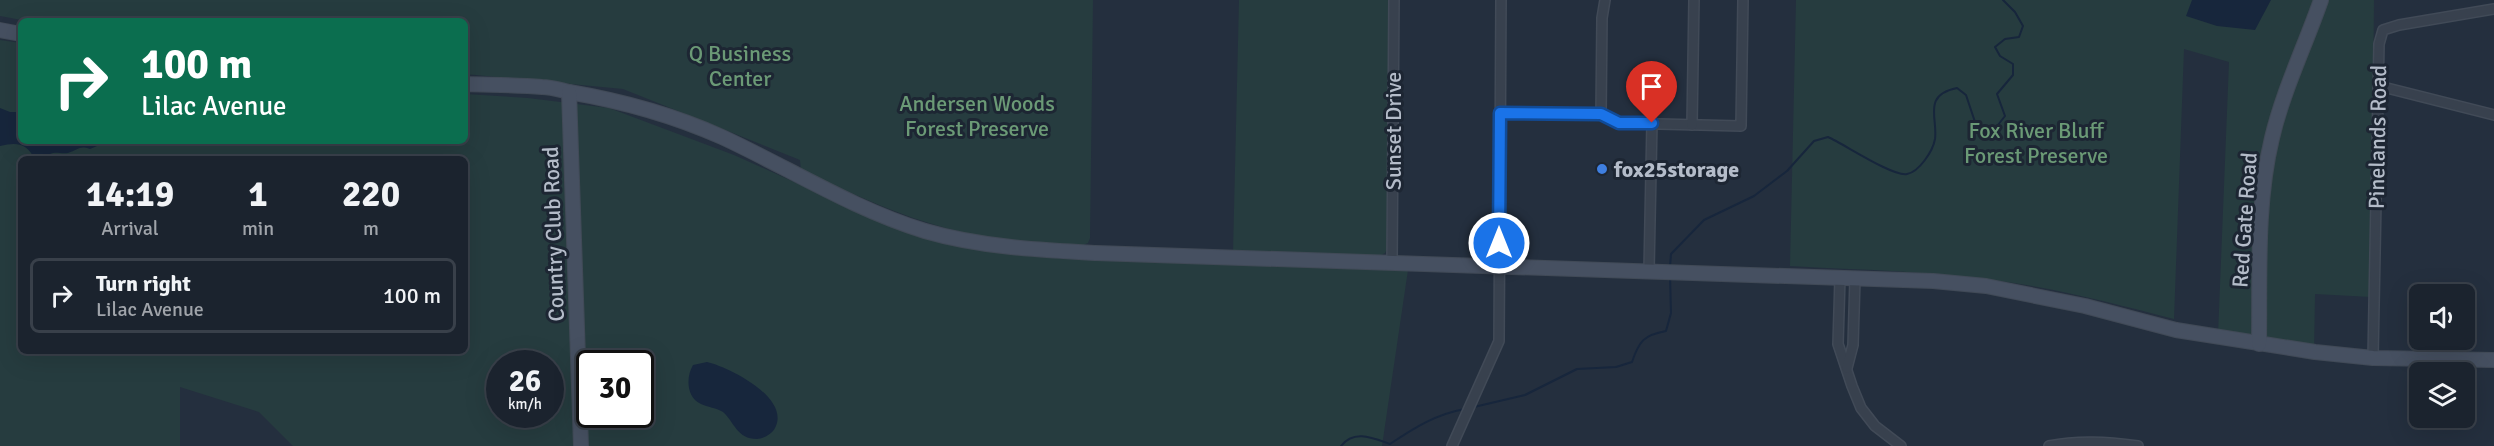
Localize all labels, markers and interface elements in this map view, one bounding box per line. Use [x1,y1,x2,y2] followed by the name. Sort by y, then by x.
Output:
[141,39,252,90] text: 100 m
[689,40,791,92] park label: Q Business Center
[42,42,120,120] icon: right
[1626,61,1677,123] pin
[2363,65,2392,209] street label: Pinelands Road
[1635,70,1668,103] icon: arrive
[1380,72,1407,190] street label: Sunset Drive
[141,90,287,123] text: Lilac Avenue
[899,90,1055,142] park label: Andersen Woods Forest Preserve
[1964,117,2108,169] park label: Fox River Bluff Forest Preserve
[537,146,570,322] street label: Country Club Road
[2226,151,2263,289] street label: Red Gate Road
[1613,156,1739,183] place label: fox25storage
[1595,162,1609,176] marker: fox25storage
[86,172,174,217] text: 14:19
[248,172,268,217] text: 1
[342,172,400,217] text: 220
[1467,211,1531,275] position arrow
[101,216,159,241] text: Arrival
[242,216,274,241] text: min
[363,216,379,241] text: m
[96,270,191,297] text: Turn right
[45,279,78,312] icon: right
[383,282,441,309] text: 100 m
[2409,284,2475,428] map controls
[2409,284,2475,350] button: sound
[96,297,204,322] text: Lilac Avenue
[576,350,654,428] speed limit sign: 30
[2409,362,2475,428] button: layers
[509,363,541,400] text: 26
[508,395,542,413] text: km/h

